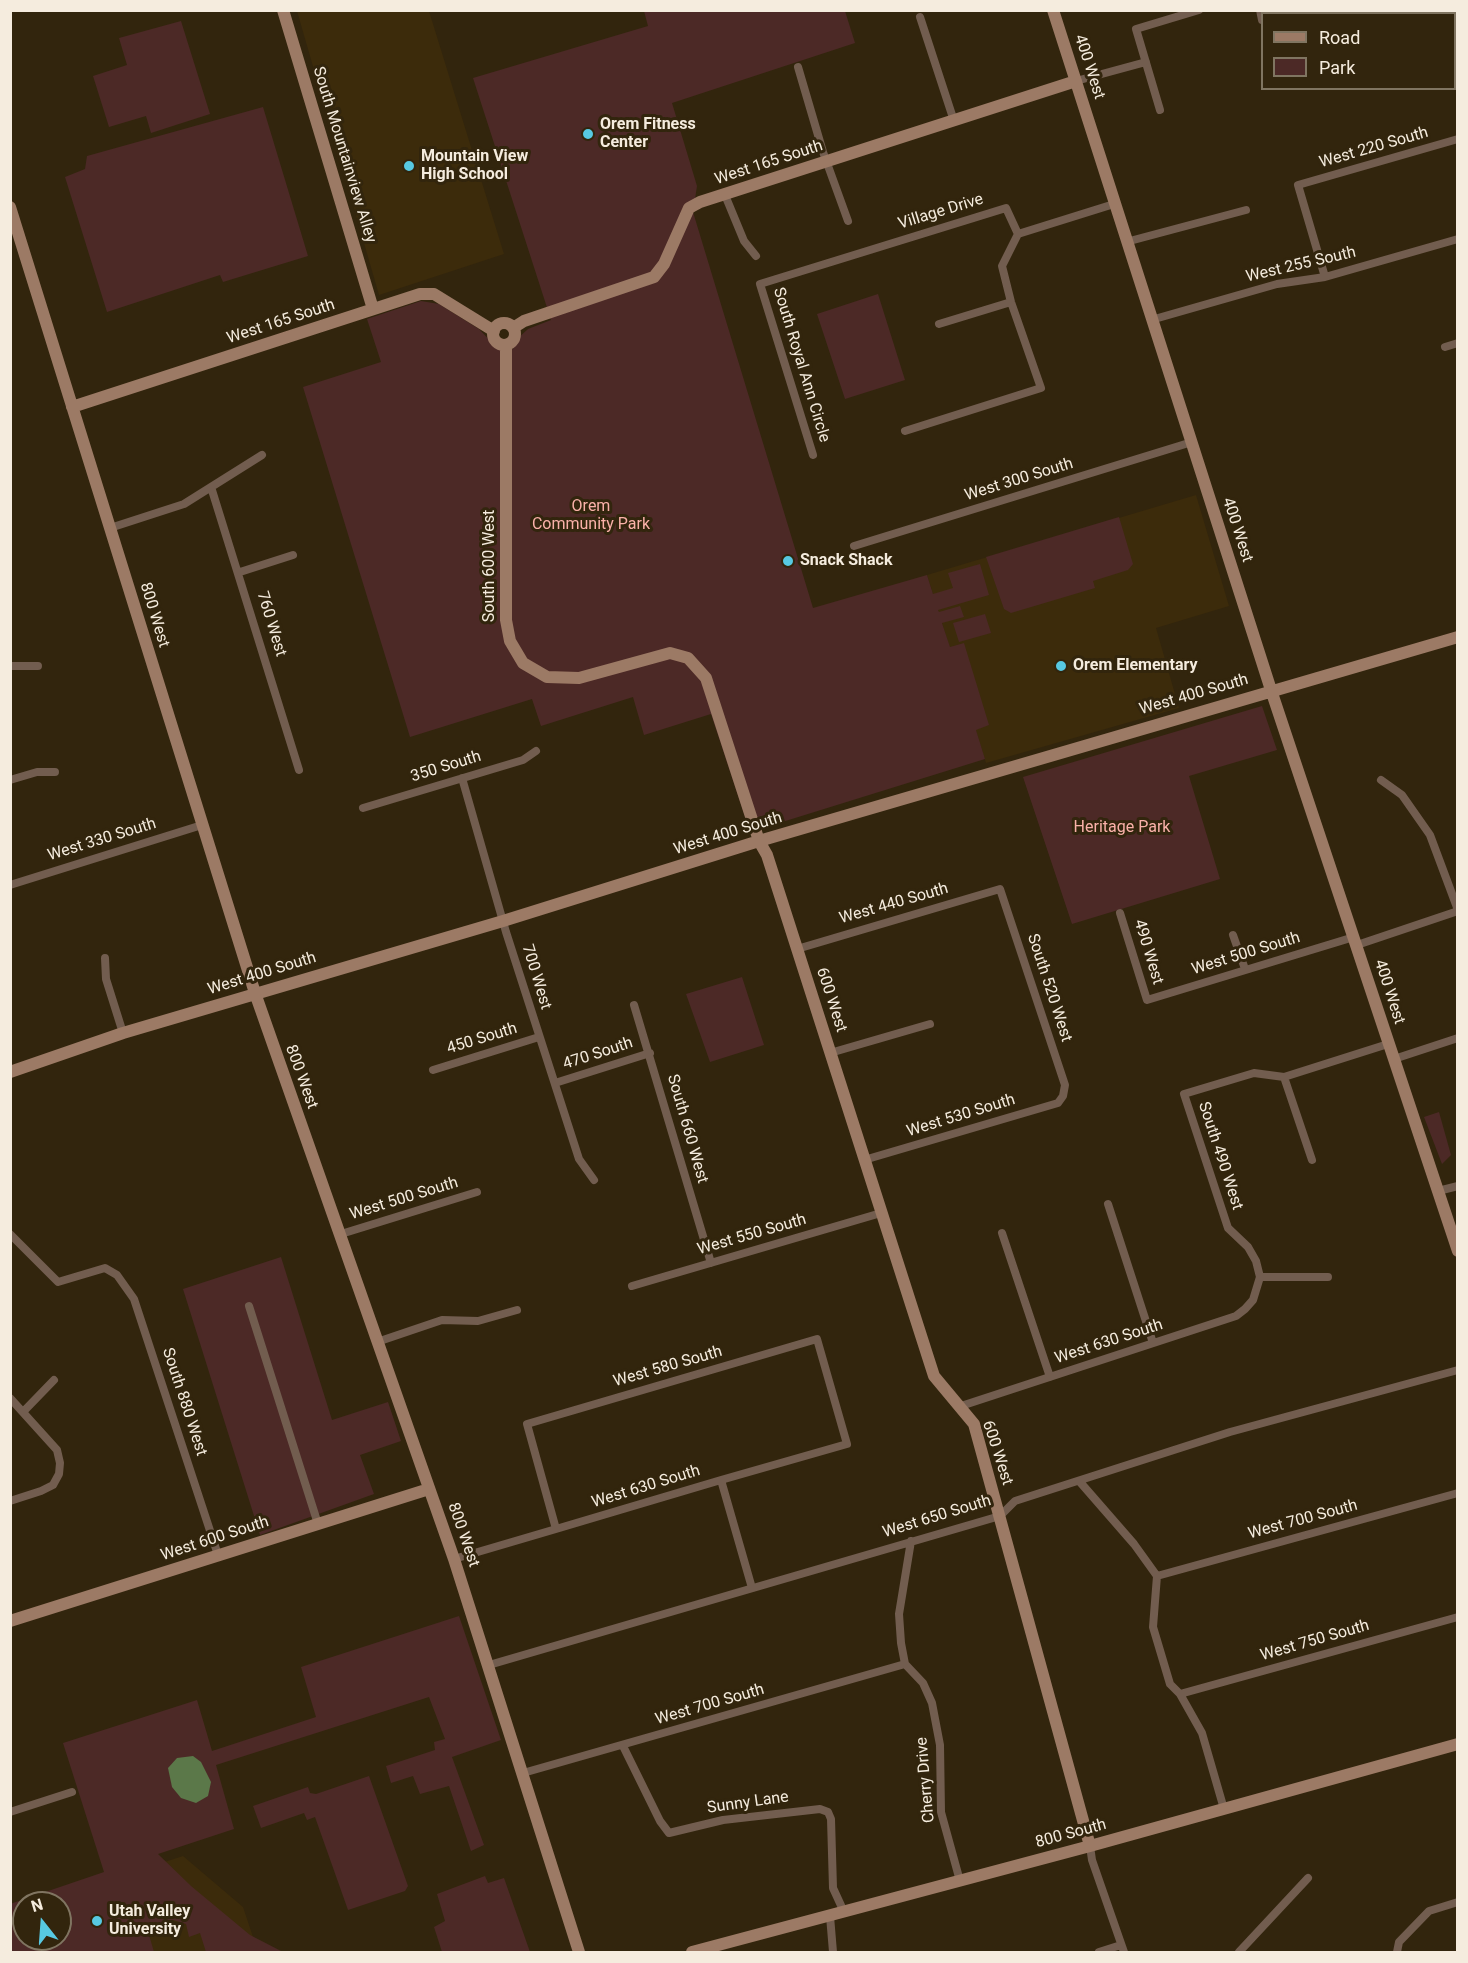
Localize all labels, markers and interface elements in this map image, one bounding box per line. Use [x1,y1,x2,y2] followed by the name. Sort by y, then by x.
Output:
[1261,12,1456,90] legend
[1319,27,1360,48] text: Road
[1070,32,1108,102] street label: 400 West
[1319,57,1355,78] text: Park
[308,65,380,245] street label: South Mountainview Alley
[600,115,696,153] place label: Orem Fitness Center
[1317,123,1431,173] street label: West 220 South
[581,127,595,141] marker: Orem Fitness Center
[713,137,825,189] street label: West 165 South
[421,147,528,185] place label: Mountain View High School
[402,159,416,173] marker: Mountain View High School
[896,190,986,234] street label: Village Drive
[1244,243,1358,287] street label: West 255 South
[768,285,834,445] street label: South Royal Ann Circle
[225,296,337,348] street label: West 165 South
[962,454,1076,506] street label: West 300 South
[1218,495,1256,565] street label: 400 West
[532,497,650,535] park label: Orem Community Park
[480,510,500,622] street label: South 600 West
[800,551,892,571] place label: Snack Shack
[781,554,795,568] marker: Snack Shack
[135,580,173,650] street label: 800 West
[252,589,290,659] street label: 760 West
[1073,656,1198,676] place label: Orem Elementary
[1054,659,1068,673] marker: Orem Elementary
[1137,670,1251,720] street label: West 400 South
[409,747,483,787] street label: 350 South
[671,808,785,860] street label: West 400 South
[45,814,159,866] street label: West 330 South
[1074,818,1170,838] park label: Heritage Park
[837,879,951,929] street label: West 440 South
[1129,917,1167,987] street label: 490 West
[1189,928,1303,980] street label: West 500 South
[1023,932,1075,1044] street label: South 520 West
[517,942,555,1012] street label: 700 West
[205,948,319,1000] street label: West 400 South
[1370,957,1408,1027] street label: 400 West
[812,965,850,1035] street label: 600 West
[445,1019,519,1059] street label: 450 South
[561,1034,635,1074] street label: 470 South
[281,1042,321,1112] street label: 800 West
[662,1072,712,1186] street label: South 660 West
[904,1090,1018,1142] street label: West 530 South
[1194,1100,1246,1212] street label: South 490 West
[347,1173,461,1225] street label: West 500 South
[695,1210,809,1260] street label: West 550 South
[1053,1316,1165,1368] street label: West 630 South
[611,1342,725,1392] street label: West 580 South
[158,1346,210,1458] street label: South 880 West
[978,1418,1016,1488] street label: 600 West
[589,1461,703,1513] street label: West 630 South
[880,1491,994,1543] street label: West 650 South
[1246,1496,1360,1544] street label: West 700 South
[443,1500,483,1570] street label: 800 West
[159,1513,271,1565] street label: West 600 South
[1258,1616,1372,1666] street label: West 750 South
[653,1680,767,1730] street label: West 700 South
[913,1736,939,1824] street label: Cherry Drive
[706,1788,790,1818] street label: Sunny Lane
[1034,1815,1108,1853] street label: 800 South
[12,1891,72,1951] north arrow
[29,1894,45,1916] text: N
[109,1902,190,1940] place label: Utah Valley University
[90,1914,104,1928] marker: Utah Valley University

